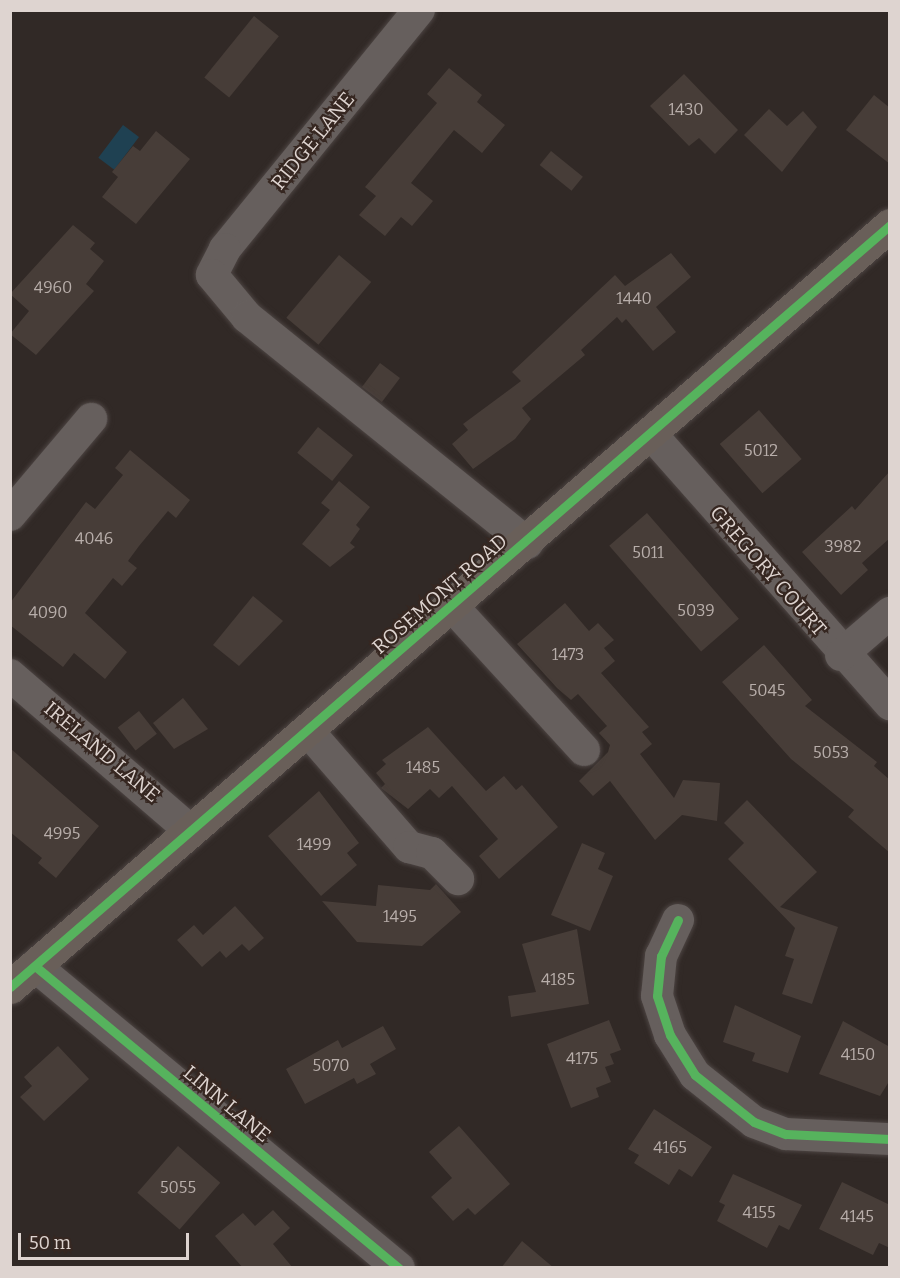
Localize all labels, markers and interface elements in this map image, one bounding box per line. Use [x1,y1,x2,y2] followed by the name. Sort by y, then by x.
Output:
[266,87,360,195] street label: RIDGE LANE
[668,100,704,120] house number: 1430
[34,278,72,298] house number: 4960
[616,289,652,309] house number: 1440
[744,441,778,461] house number: 5012
[705,501,831,641] street label: GREGORY COURT
[75,529,113,549] house number: 4046
[368,529,512,659] street label: ROSEMONT ROAD
[825,537,861,557] house number: 3982
[632,543,664,563] house number: 5011
[677,601,715,621] house number: 5039
[28,603,68,623] house number: 4090
[552,645,584,665] house number: 1473
[749,681,785,701] house number: 5045
[39,697,165,807] street label: IRELAND LANE
[813,743,849,763] house number: 5053
[406,758,440,778] house number: 1485
[44,824,80,844] house number: 4995
[297,835,331,855] house number: 1499
[383,907,417,927] house number: 1495
[541,970,575,990] house number: 4185
[841,1045,875,1065] house number: 4150
[566,1049,598,1069] house number: 4175
[313,1056,349,1076] house number: 5070
[179,1061,275,1147] street label: LINN LANE
[653,1138,687,1158] house number: 4165
[160,1178,196,1198] house number: 5055
[743,1203,775,1223] house number: 4155
[840,1207,874,1227] house number: 4145
[21,1221,192,1259] scale bar
[29,1232,71,1254] text: 50 m

